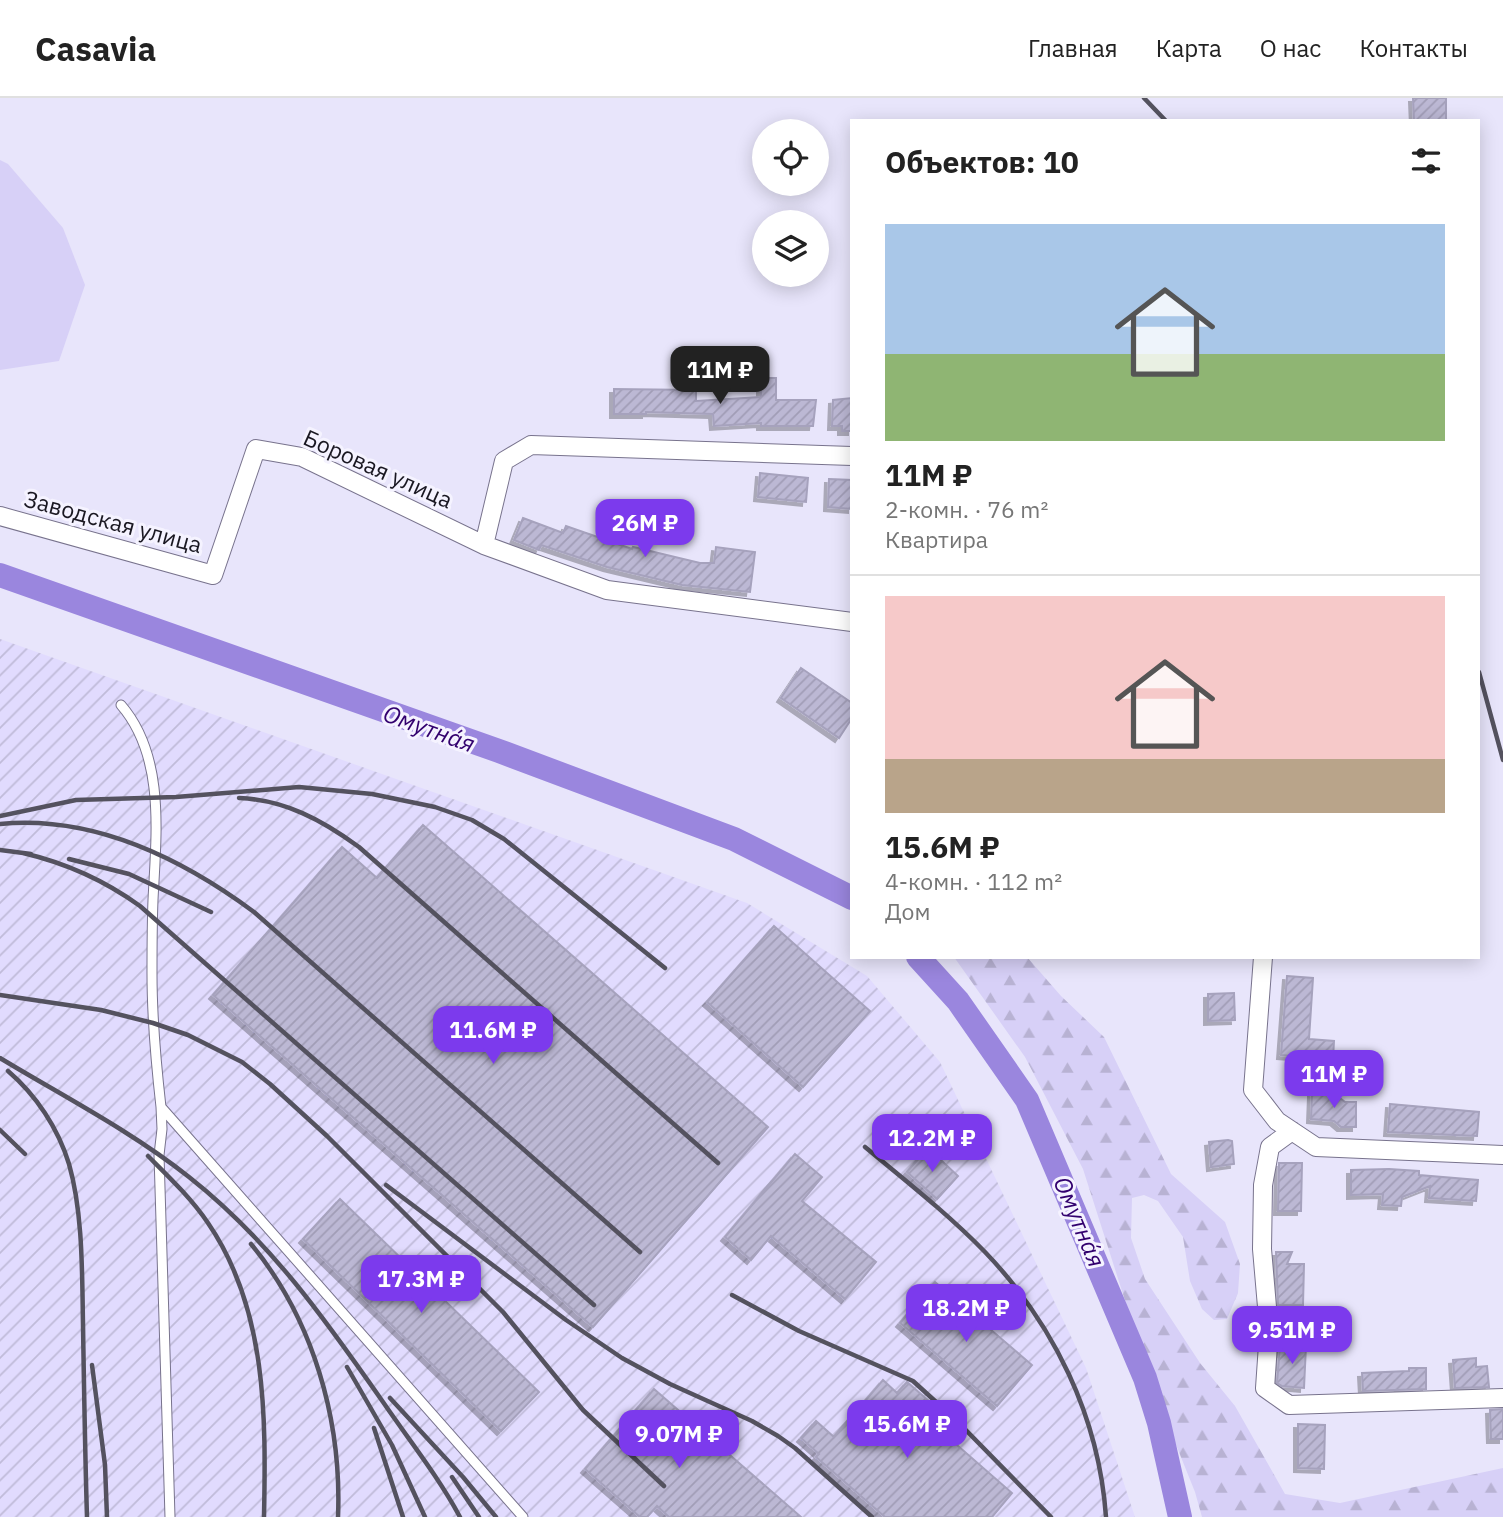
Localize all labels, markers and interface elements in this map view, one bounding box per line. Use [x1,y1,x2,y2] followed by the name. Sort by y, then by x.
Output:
[35,27,156,70] text: Casavia
[1028,32,1118,64] text: Главная
[1156,32,1222,64] text: Карта
[1260,32,1321,64] text: О нас
[1359,32,1468,64] text: Контакты
[752,119,829,287] map controls
[752,119,829,196] button: locate
[885,142,1079,181] text: Объектов: 10
[1407,142,1445,180] icon: filters
[752,210,829,287] button: layers
[1102,269,1228,395] icon: home
[671,346,769,406] pin: 11M ₽
[686,354,754,384] text: 11M ₽
[299,422,458,514] street label: Боровая улица
[885,455,972,494] text: 11M ₽
[21,483,206,559] street label: Заводская улица
[885,494,1048,524] text: 2-комн. · 76 m²
[596,500,694,559] pin: 26M ₽
[611,507,679,537] text: 26M ₽
[885,524,988,554] text: Квартира
[1102,641,1228,767] icon: home
[379,697,480,759] water label: Омутна́я
[885,827,1000,866] text: 15.6M ₽
[885,866,1062,896] text: 4-комн. · 112 m²
[885,896,930,926] text: Дом
[428,1006,558,1066] pin: 11.6M ₽
[449,1014,537,1044] text: 11.6M ₽
[1285,1051,1383,1110] pin: 11M ₽
[1300,1058,1368,1088] text: 11M ₽
[867,1114,997,1174] pin: 12.2M ₽
[888,1122,976,1152] text: 12.2M ₽
[1047,1172,1113,1272] water label: Омутна́я
[356,1256,486,1315] pin: 17.3M ₽
[377,1263,465,1293] text: 17.3M ₽
[901,1284,1031,1344] pin: 18.2M ₽
[922,1292,1010,1322] text: 18.2M ₽
[1227,1306,1357,1366] pin: 9.51M ₽
[1248,1314,1336,1344] text: 9.51M ₽
[842,1400,972,1460] pin: 15.6M ₽
[863,1408,951,1438] text: 15.6M ₽
[614,1410,744,1470] pin: 9.07M ₽
[635,1418,723,1448] text: 9.07M ₽

